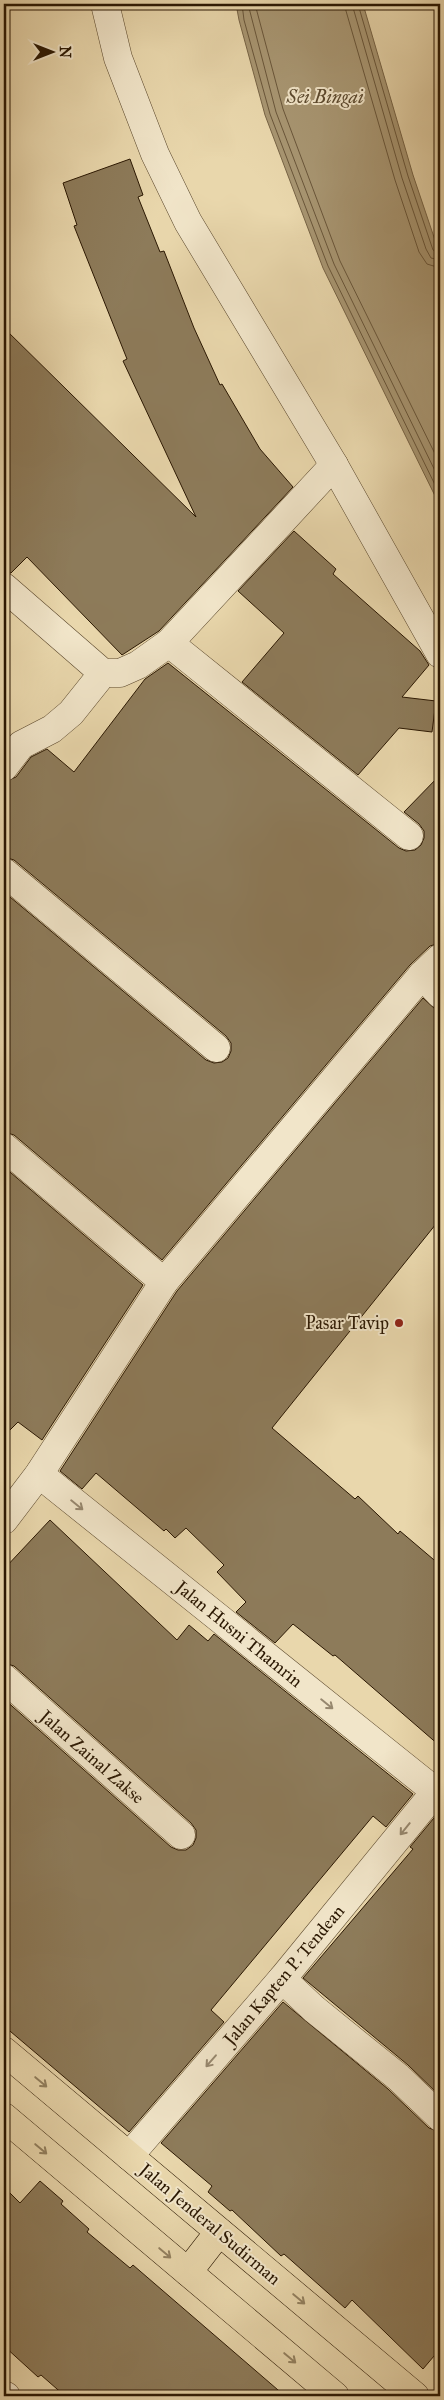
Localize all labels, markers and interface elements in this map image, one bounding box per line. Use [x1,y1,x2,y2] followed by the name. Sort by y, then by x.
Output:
[28,28,78,78] north arrow
[56,46,73,58] text: N
[286,85,364,108] water label: Sei Bingai
[305,1312,389,1334] place label: Pasar Tavip
[393,1317,405,1329] marker: Pasar Tavip
[70,1499,83,1510] one-way arrow
[169,1575,307,1693] street label: Jalan Husni Thamrin
[320,1699,333,1710] one-way arrow
[33,1704,149,1809] street label: Jalan Zainal Zakse
[400,1822,411,1835] one-way arrow
[218,1900,350,2052] street label: Jalan Kapten P. Tendean
[206,2054,217,2067] one-way arrow
[34,2076,47,2087] one-way arrow
[34,2143,47,2154] one-way arrow
[133,2157,285,2290] street label: Jalan Jenderal Sudirman
[159,2248,172,2259] one-way arrow
[293,2293,306,2305] one-way arrow
[283,2352,296,2363] one-way arrow

